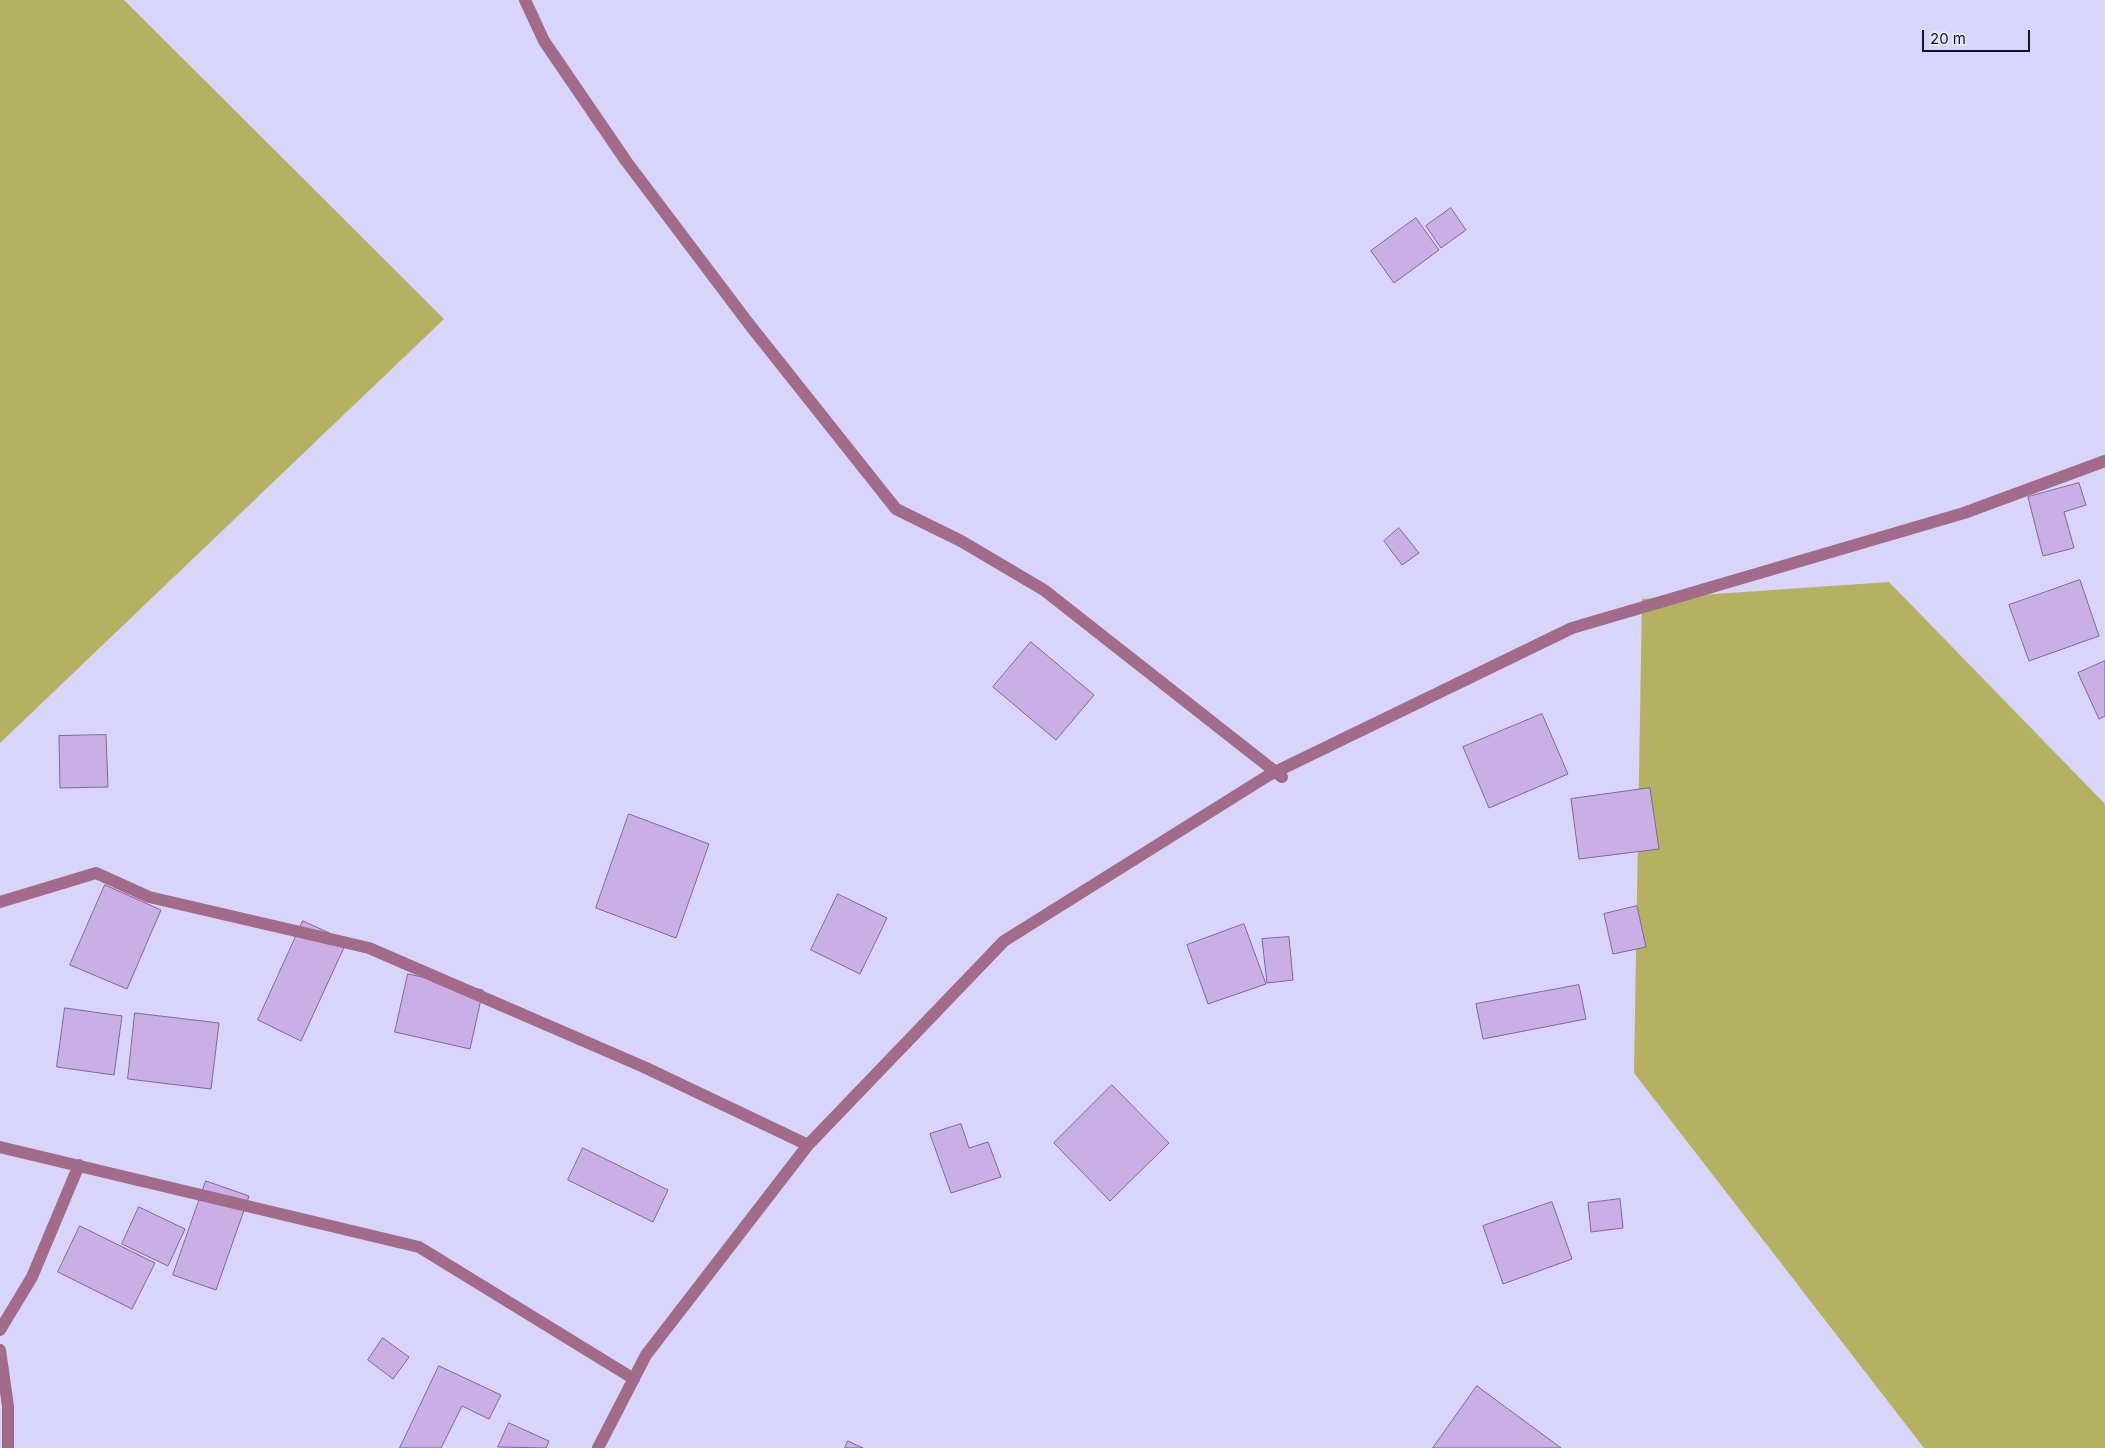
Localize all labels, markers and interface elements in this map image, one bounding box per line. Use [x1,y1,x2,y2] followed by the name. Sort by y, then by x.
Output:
[1925,20,2032,52] scale bar
[1930,29,1966,48] text: 20 m

